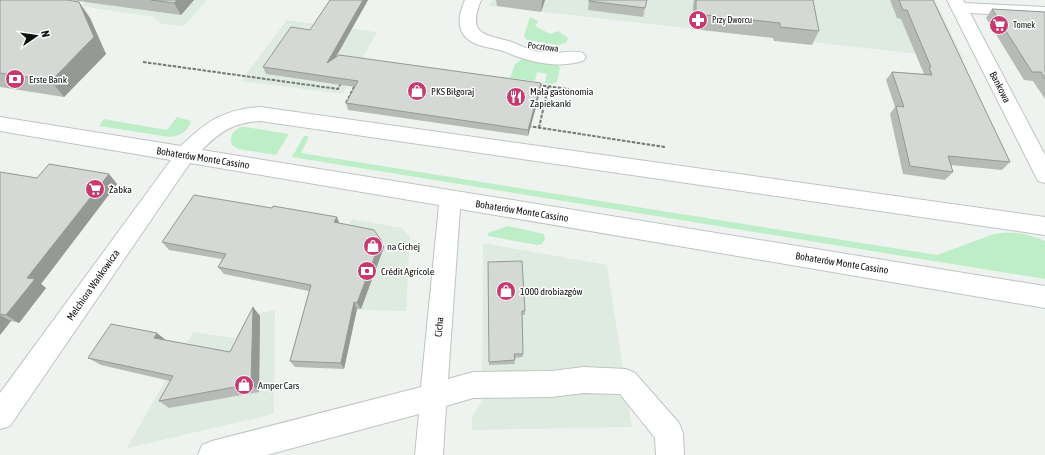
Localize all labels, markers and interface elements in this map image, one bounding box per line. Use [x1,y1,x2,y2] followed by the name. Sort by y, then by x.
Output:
[687,9,709,31] pharmacy icon: Przy Dworcu
[988,14,1010,36] supermarket icon: Tomek
[712,15,752,25] place label: Przy Dworcu
[16,16,56,56] north arrow
[1013,20,1035,30] place label: Tomek
[39,29,52,38] text: N
[527,40,559,54] street label: Pocztowa
[4,68,26,90] bank icon: Erste Bank
[987,70,1013,105] street label: Bankowa
[29,74,68,85] place label: Erste Bank
[406,80,428,102] shop icon: PKS Biłgoraj
[431,86,474,97] place label: PKS Biłgoraj
[505,86,527,108] restaurant icon: Mała gastonomia Zapiekanki
[530,86,594,109] place label: Mała gastonomia Zapiekanki
[156,145,251,171] street label: Bohaterów Monte Cassino
[84,178,106,200] supermarket icon: Żabka
[109,184,132,195] place label: Żabka
[475,198,570,224] street label: Bohaterów Monte Cassino
[362,235,384,257] shop icon: na Cichej
[387,241,420,252] place label: na Cichej
[65,247,122,322] street label: Melchiora Wańkowicza
[795,250,890,276] street label: Bohaterów Monte Cassino
[356,260,378,282] bank icon: Crédit Agricole
[381,266,435,277] place label: Crédit Agricole
[495,280,517,302] shop icon: 1000 drobiazgów
[520,286,583,297] place label: 1000 drobiazgów
[433,316,445,337] street label: Cicha
[233,374,255,396] shop icon: Amper Cars
[258,380,300,391] place label: Amper Cars

